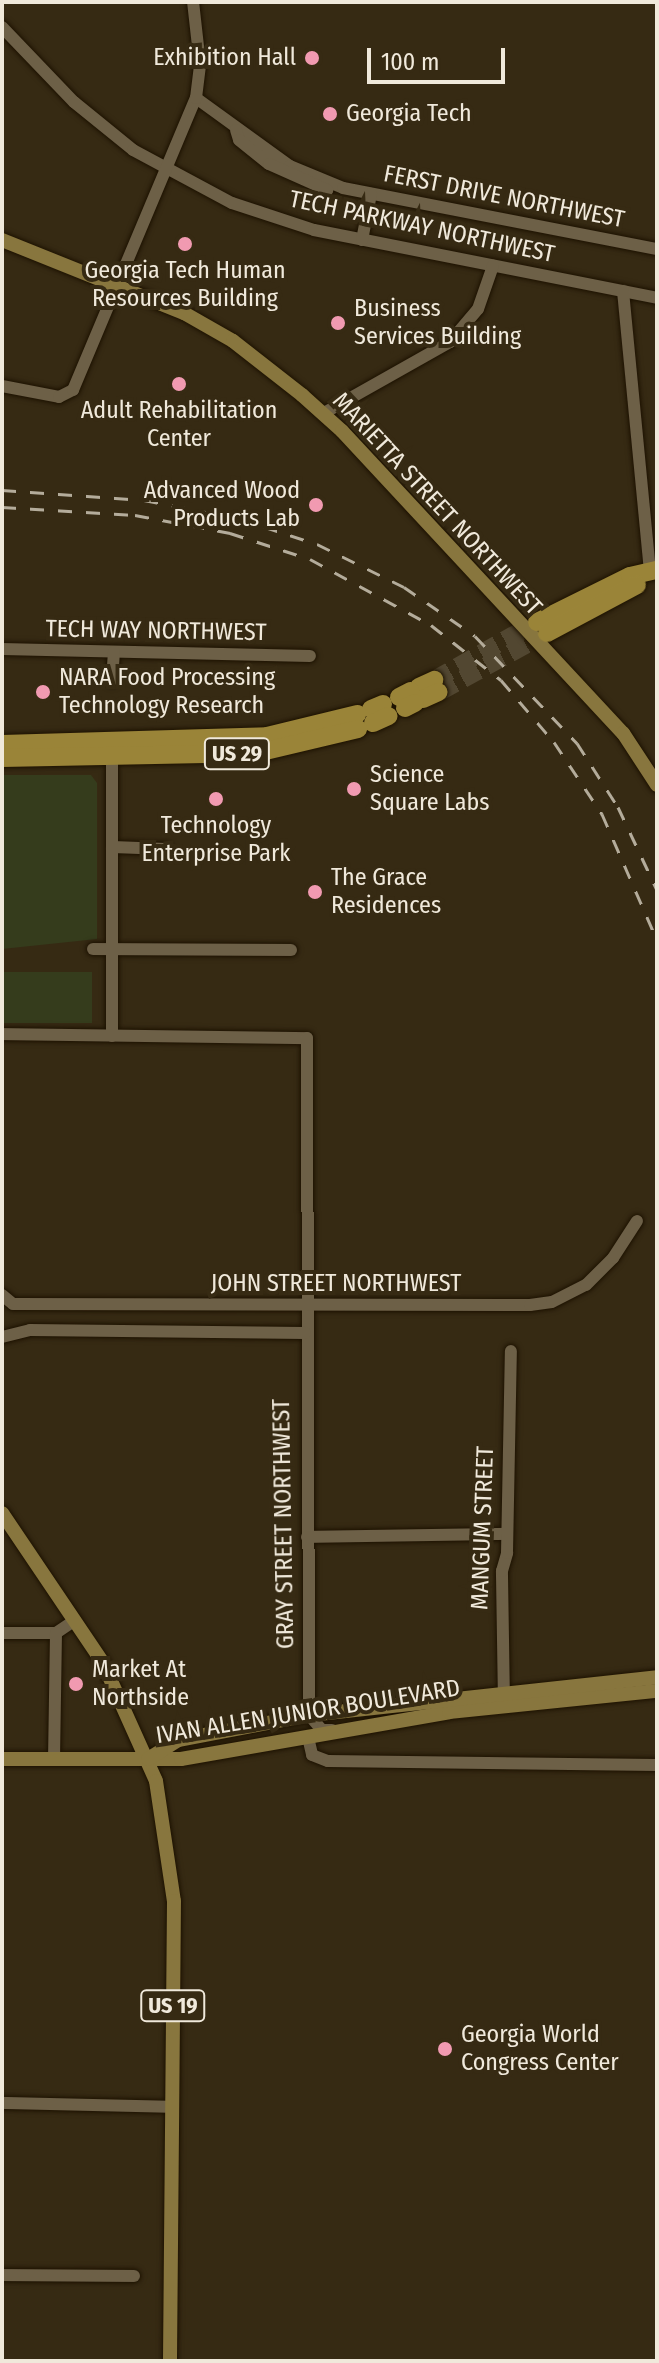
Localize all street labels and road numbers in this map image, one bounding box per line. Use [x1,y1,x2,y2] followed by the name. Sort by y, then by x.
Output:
[381,160,627,234] street label: FERST DRIVE NORTHWEST
[287,185,557,269] street label: TECH PARKWAY NORTHWEST
[326,387,548,621] street label: MARIETTA STREET NORTHWEST
[45,615,267,647] street label: TECH WAY NORTHWEST
[203,736,271,772] road number: US 29
[211,1270,461,1298] street label: JOHN STREET NORTHWEST
[267,1399,301,1649] street label: GRAY STREET NORTHWEST
[466,1446,500,1610] street label: MANGUM STREET
[154,1674,462,1750] street label: IVAN ALLEN JUNIOR BOULEVARD
[139,1988,207,2024] road number: US 19

